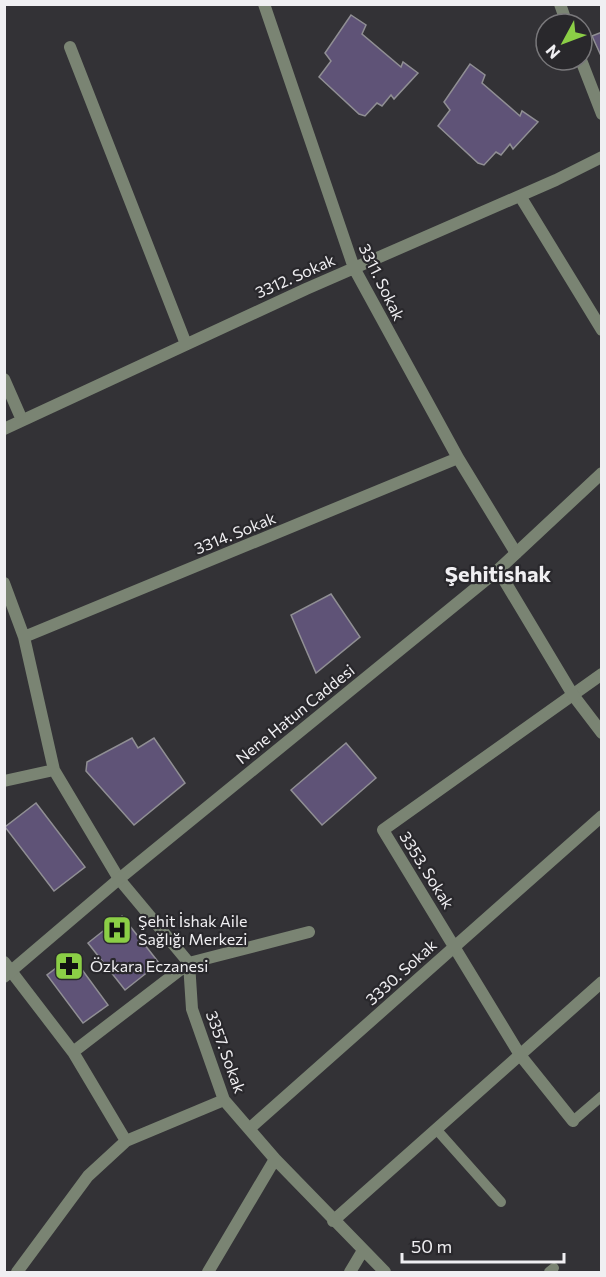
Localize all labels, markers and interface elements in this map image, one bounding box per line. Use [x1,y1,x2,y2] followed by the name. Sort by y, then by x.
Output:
[534,12,594,72] north arrow
[541,41,563,63] text: N
[356,240,409,324] street label: 3311. Sokak
[252,249,338,302] street label: 3312. Sokak
[191,507,279,557] street label: 3314. Sokak
[445,560,552,587] district label: Şehitishak
[232,660,358,767] street label: Nene Hatun Caddesi
[396,827,459,912] street label: 3353. Sokak
[138,911,247,948] place label: Şehit İshak Aile Sağlığı Merkezi
[101,914,133,946] hospital icon: Şehit İshak Aile Sağlığı Merkezi
[361,935,440,1008] street label: 3330. Sokak
[53,950,85,982] pharmacy icon: Özkara Eczanesi
[90,956,208,975] place label: Özkara Eczanesi
[203,1008,250,1096] street label: 3357. Sokak
[402,1226,564,1264] scale bar
[411,1235,452,1257] text: 50 m

